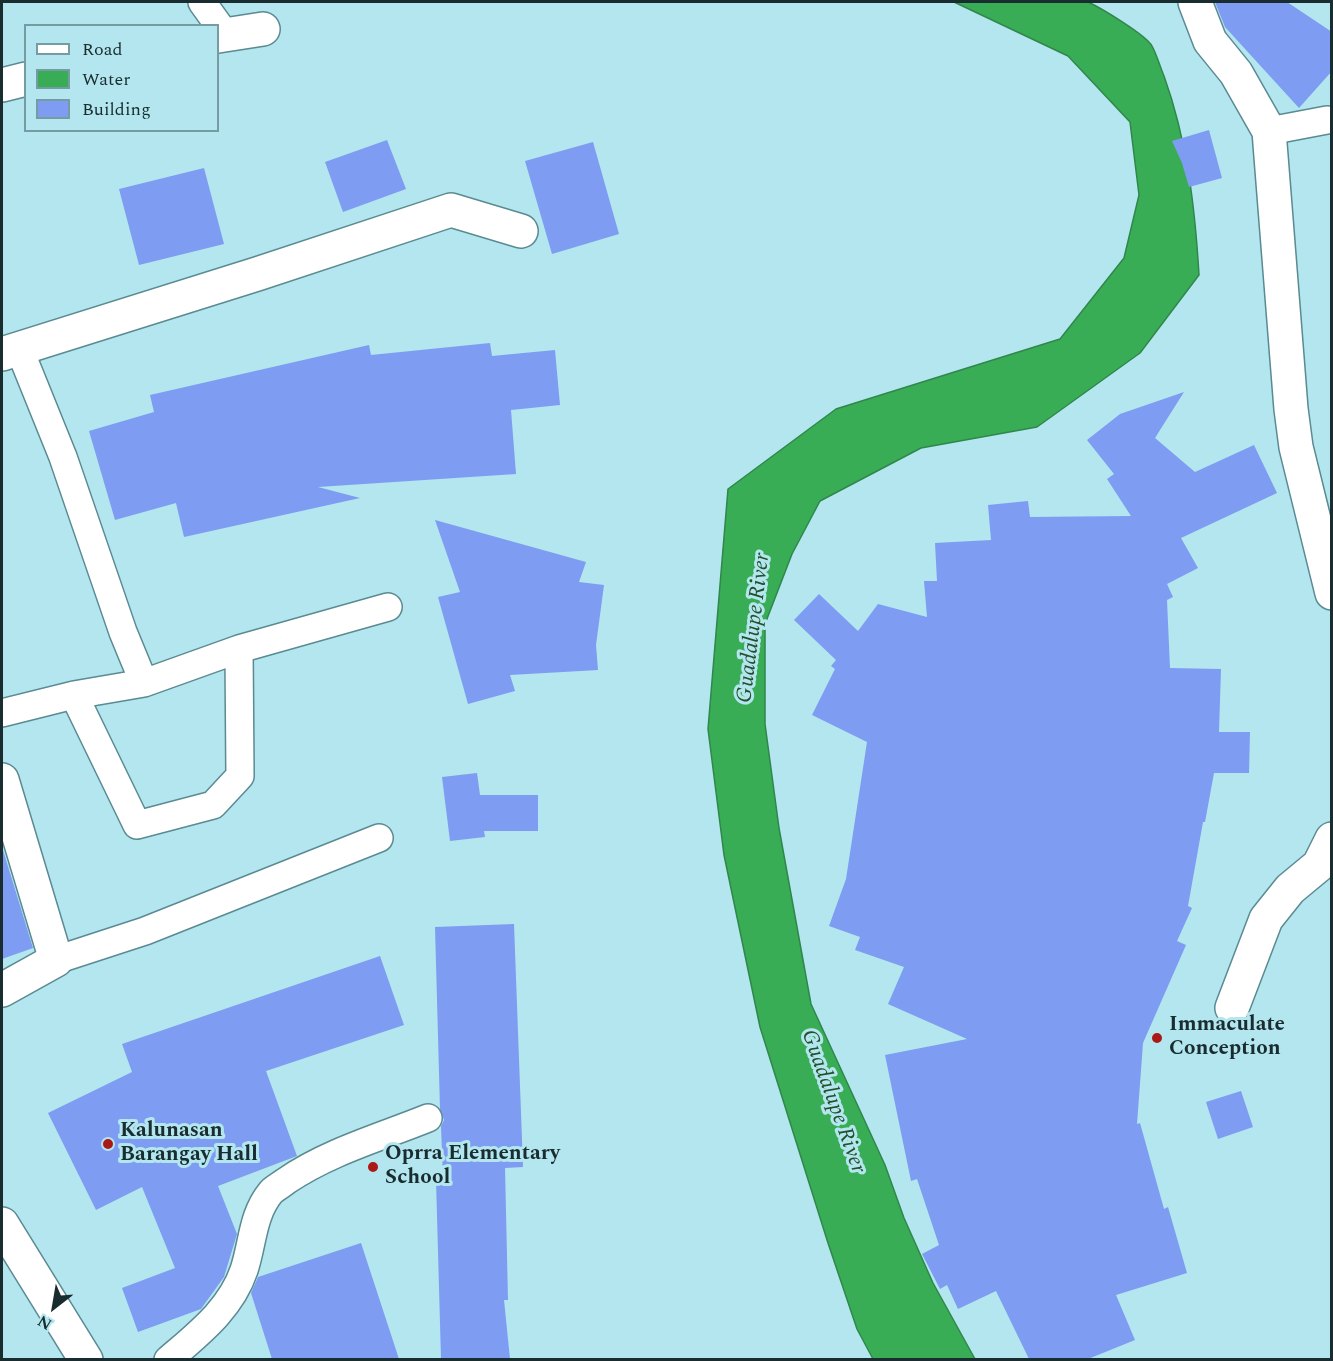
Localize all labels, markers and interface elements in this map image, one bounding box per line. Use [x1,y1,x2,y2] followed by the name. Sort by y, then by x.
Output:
[24,24,219,132] legend
[82,36,123,63] text: Road
[82,66,130,93] text: Water
[82,96,151,123] text: Building
[733,552,777,704] water label: Guadalupe River
[1169,1013,1285,1063] place label: Immaculate Conception
[794,1027,870,1177] water label: Guadalupe River
[1150,1031,1164,1045] marker: Immaculate Conception
[120,1119,258,1169] place label: Kalunasan Barangay Hall
[101,1137,115,1151] marker: Kalunasan Barangay Hall
[385,1142,560,1192] place label: Oprra Elementary School
[366,1160,380,1174] marker: Oprra Elementary School
[24,1277,84,1337] north arrow
[33,1309,57,1336] text: N

